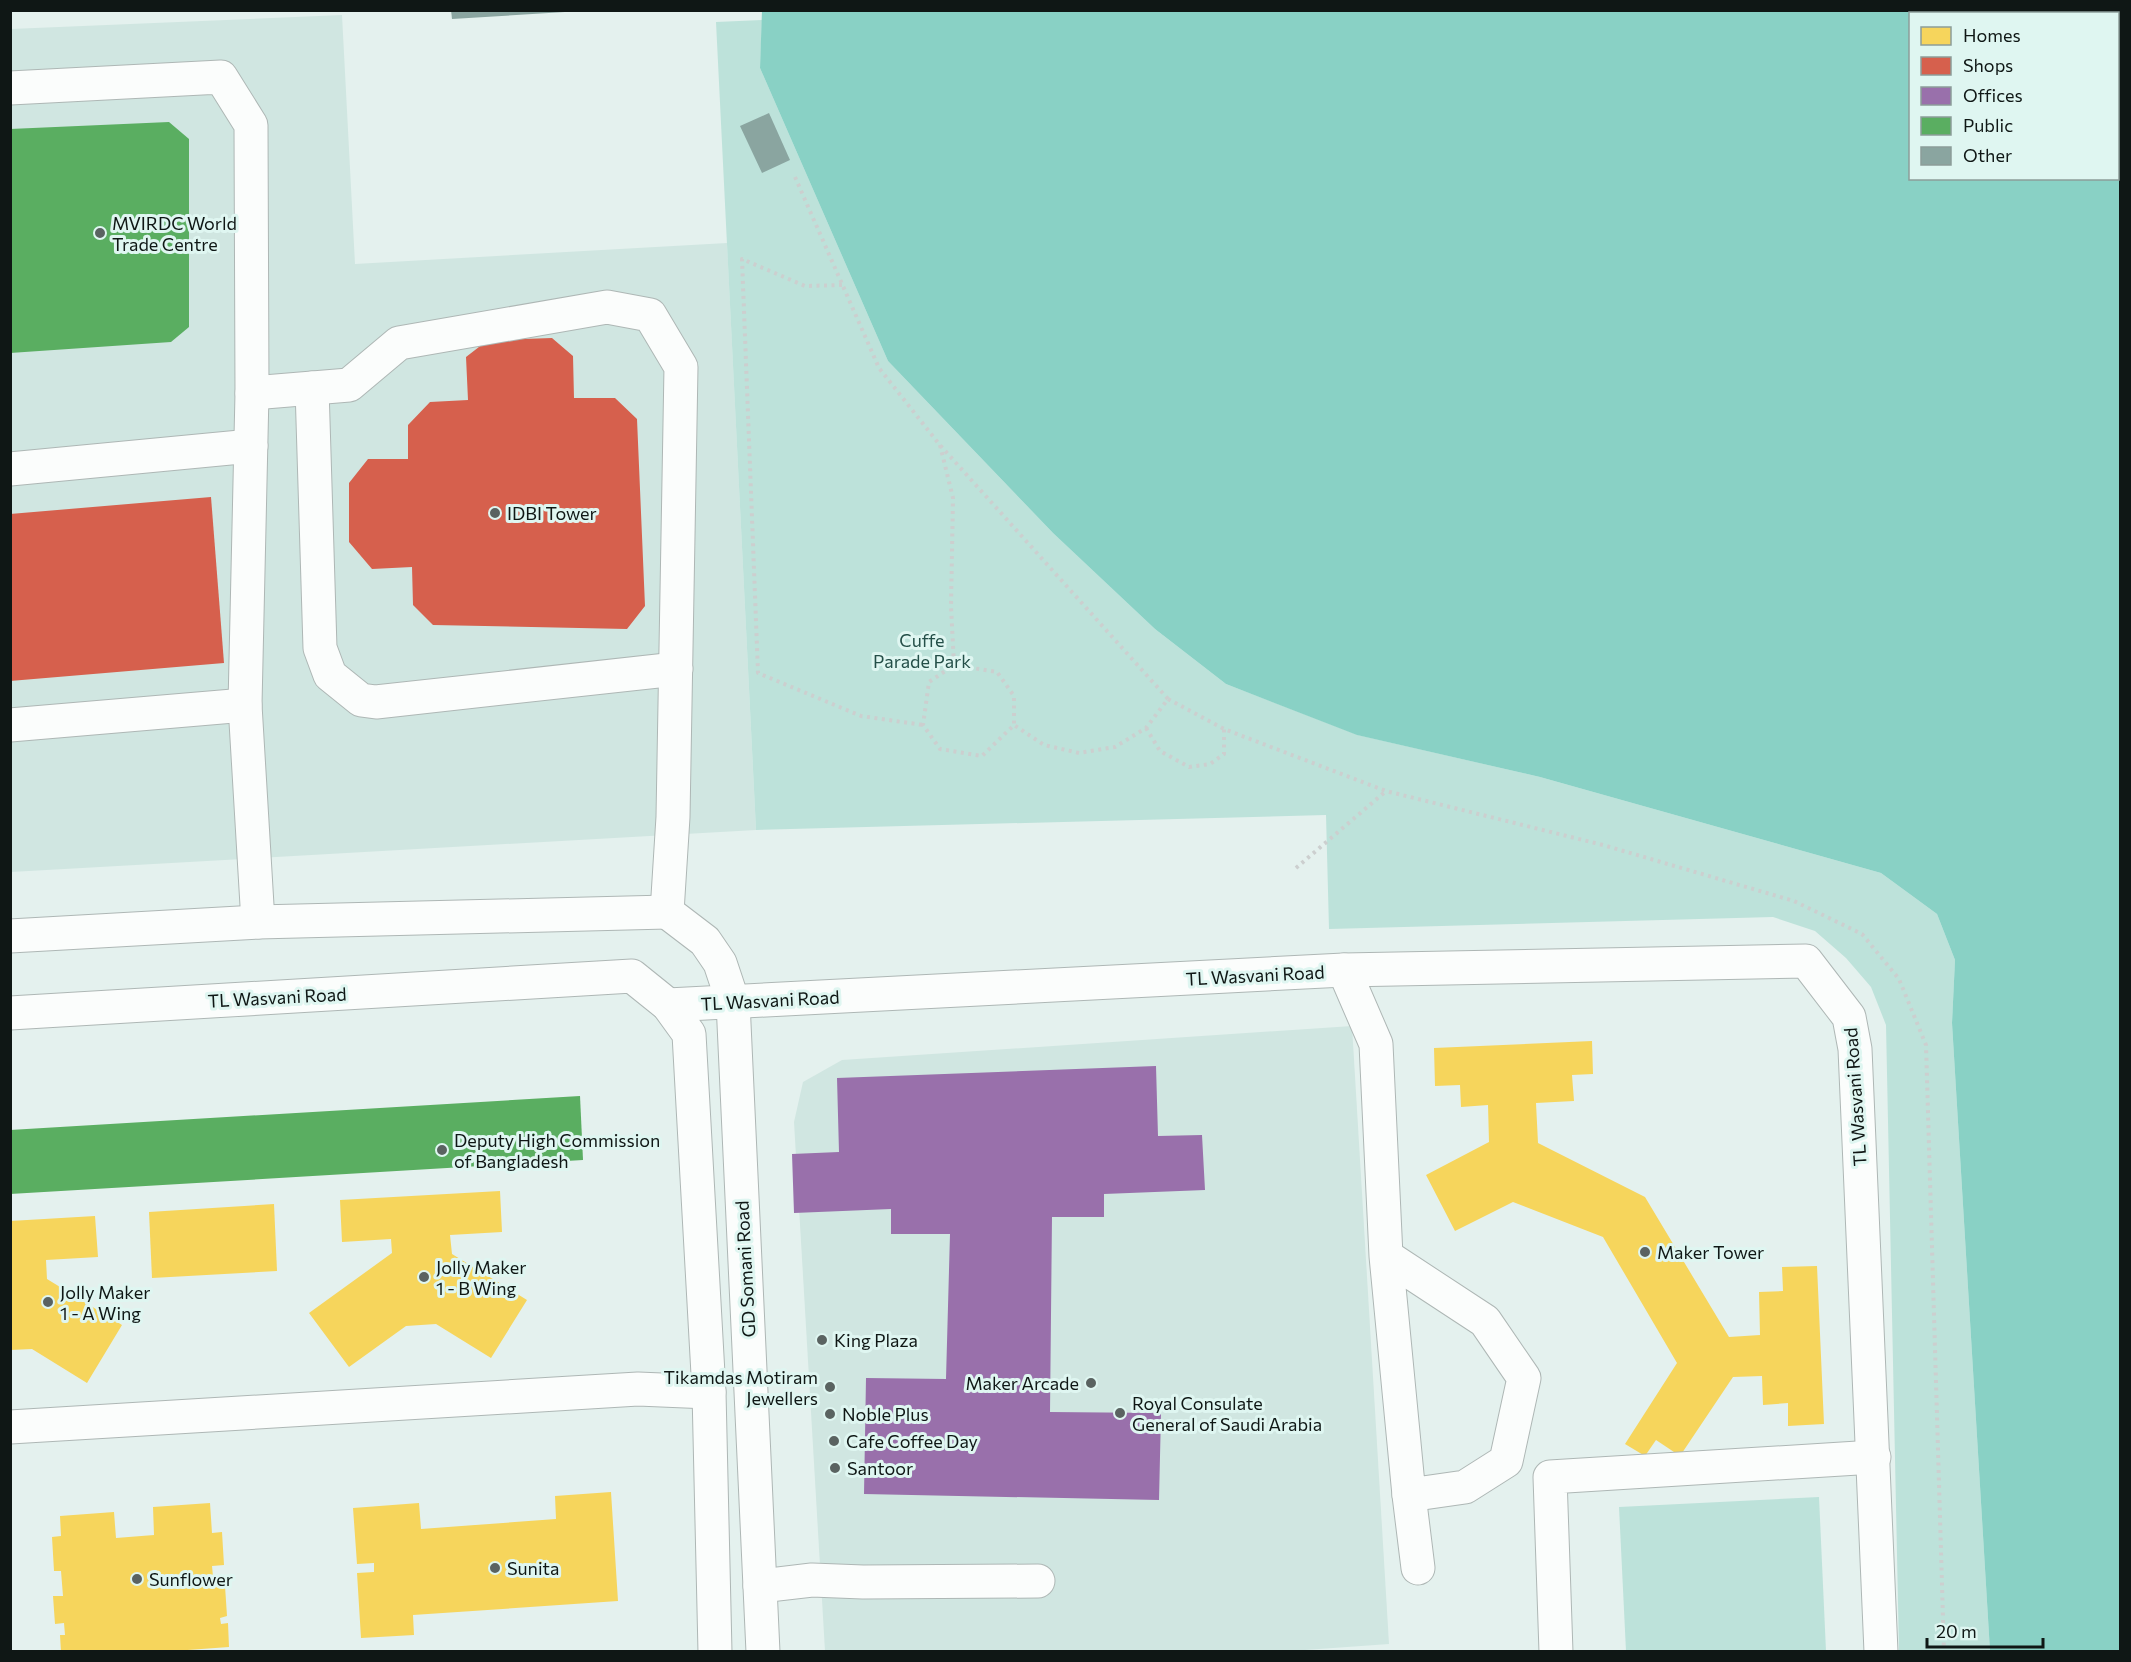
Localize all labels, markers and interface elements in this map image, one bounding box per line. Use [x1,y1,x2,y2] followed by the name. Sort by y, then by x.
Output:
[1909,12,2119,180] legend
[1963,24,2021,46] text: Homes
[1963,54,2013,76] text: Shops
[1963,84,2023,106] text: Offices
[1963,114,2013,136] text: Public
[1963,144,2012,166] text: Other
[112,212,237,255] place label: MVIRDC World Trade Centre
[93,226,107,240] marker: MVIRDC World Trade Centre
[507,502,597,524] place label: IDBI Tower
[488,506,502,520] marker: IDBI Tower
[873,629,971,672] park label: Cuffe Parade Park
[1185,960,1325,990] street label: TL Wasvani Road
[207,982,347,1012] street label: TL Wasvani Road
[700,985,840,1015] street label: TL Wasvani Road
[1839,1027,1871,1167] street label: TL Wasvani Road
[454,1129,660,1172] place label: Deputy High Commission of Bangladesh
[435,1143,449,1157] marker: Deputy High Commission of Bangladesh
[730,1200,760,1338] street label: GD Somani Road
[1657,1241,1764,1263] place label: Maker Tower
[1638,1245,1652,1259] marker: Maker Tower
[436,1256,526,1299] place label: Jolly Maker 1 - B Wing
[417,1270,431,1284] marker: Jolly Maker 1 - B Wing
[60,1281,150,1324] place label: Jolly Maker 1 - A Wing
[41,1295,55,1309] marker: Jolly Maker 1 - A Wing
[834,1329,918,1351] place label: King Plaza
[815,1333,829,1347] marker: King Plaza
[664,1366,818,1409] place label: Tikamdas Motiram Jewellers
[966,1372,1079,1394] place label: Maker Arcade
[1084,1376,1098,1390] marker: Maker Arcade
[823,1380,837,1394] marker: Tikamdas Motiram Jewellers
[1132,1392,1322,1435] place label: Royal Consulate General of Saudi Arabia
[842,1403,929,1425] place label: Noble Plus
[1113,1406,1127,1420] marker: Royal Consulate General of Saudi Arabia
[823,1407,837,1421] marker: Noble Plus
[846,1430,978,1452] place label: Cafe Coffee Day
[827,1434,841,1448] marker: Cafe Coffee Day
[847,1457,913,1479] place label: Santoor
[828,1461,842,1475] marker: Santoor
[507,1557,559,1579] place label: Sunita
[488,1561,502,1575] marker: Sunita
[149,1568,233,1590] place label: Sunflower
[130,1572,144,1586] marker: Sunflower
[1927,1611,2042,1649] scale bar
[1936,1620,1977,1642] text: 20 m

